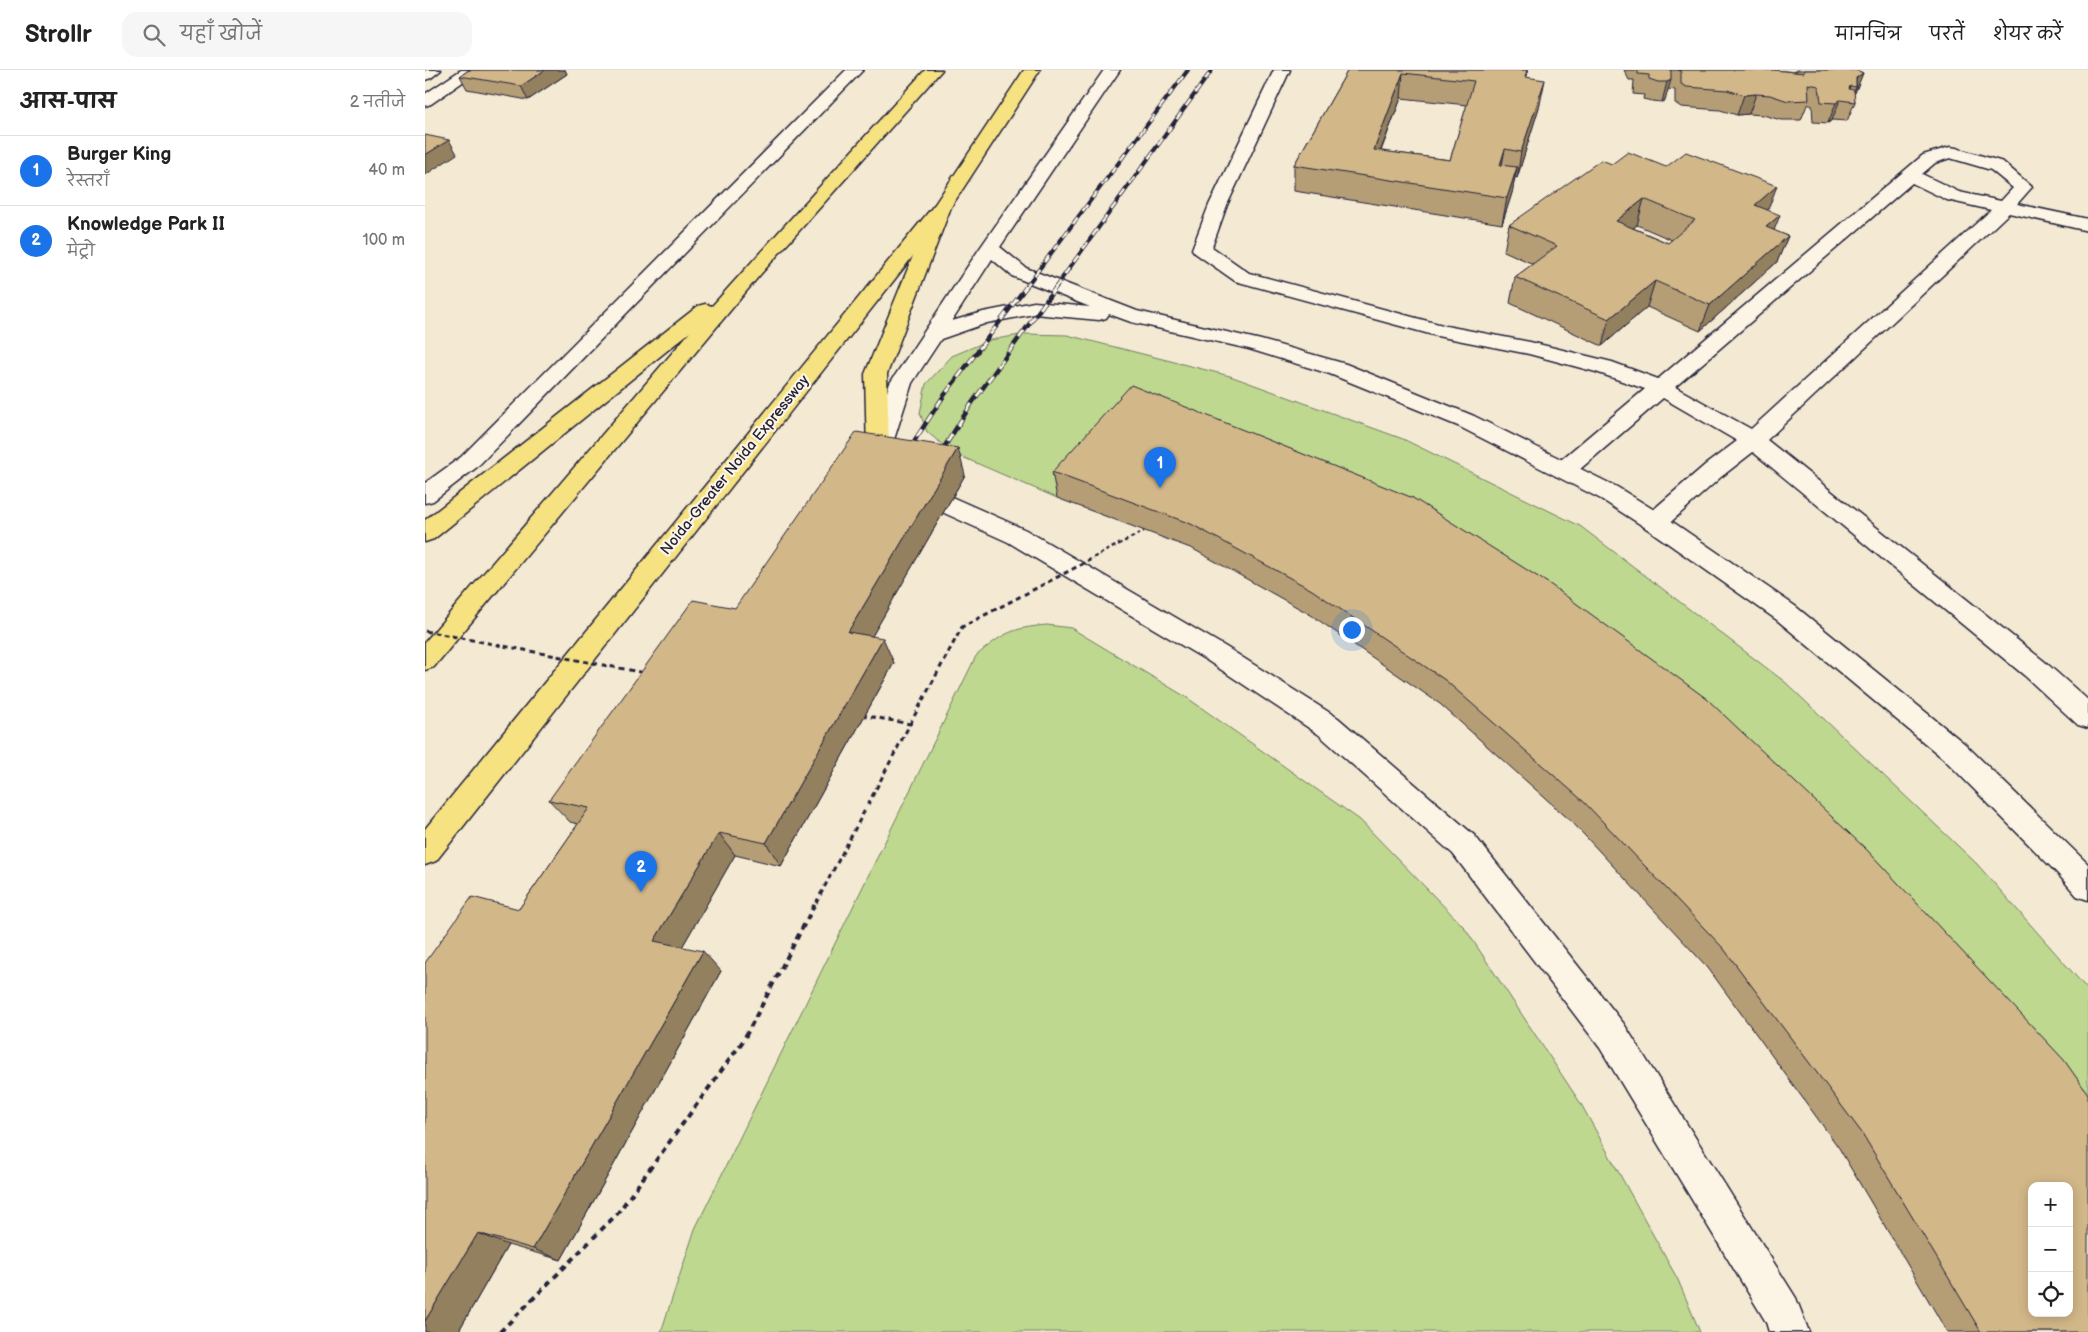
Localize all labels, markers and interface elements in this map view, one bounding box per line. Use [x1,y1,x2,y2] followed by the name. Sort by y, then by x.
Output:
[122,12,472,57] search box
[25,20,92,49] text: Strollr
[140,21,168,49] icon: search
[180,23,262,46] text: यहाँ खोजें
[1835,24,1901,45] text: मानचित्र
[1929,24,1965,45] text: परतें
[1993,24,2063,45] text: शेयर करें
[20,89,116,114] text: आस-पास
[350,93,405,112] text: 2 नतीजे
[67,143,171,166] text: Burger King
[33,161,39,180] text: 1
[368,161,405,180] text: 40 m
[67,172,110,191] text: रेस्तराँ
[67,213,225,236] text: Knowledge Park II
[31,231,41,250] text: 2
[362,231,405,250] text: 100 m
[67,242,95,261] text: मेट्रो
[656,371,814,559] street label: Noida-Greater Noida Expressway
[1144,447,1176,488] pin: 1
[1339,617,1365,643] your location
[625,851,657,892] pin: 2
[2028,1182,2073,1317] map controls
[2028,1182,2073,1227] button: +
[2028,1227,2073,1272] button: −
[2028,1272,2073,1317] button: locate

